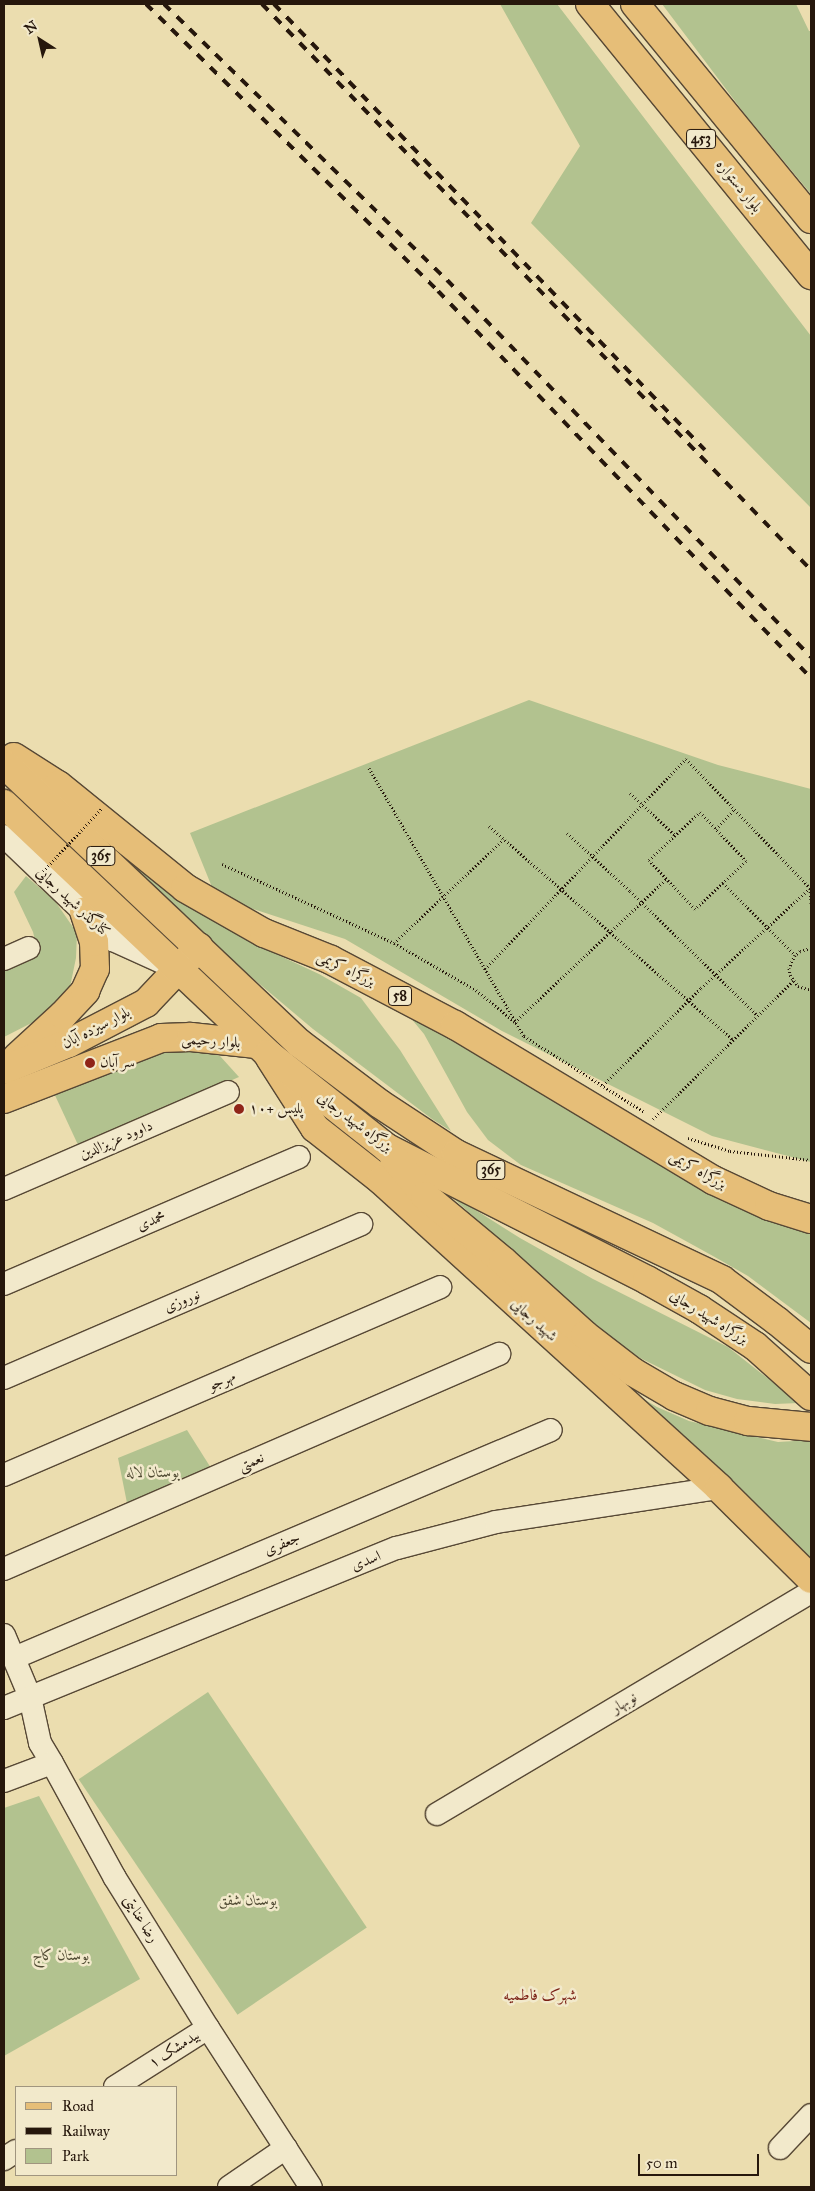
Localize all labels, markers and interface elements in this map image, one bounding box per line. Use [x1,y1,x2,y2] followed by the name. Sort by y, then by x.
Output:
[15,15,65,65] north arrow
[21,17,41,38] text: N
[686,128,716,150] road number: 453
[712,156,766,216] street label: بلوار دستواره
[86,844,116,868] road number: 365
[32,863,114,941] street label: کنارگذر شهید رجایی
[314,947,378,991] street label: بزرگراه کریمی
[388,984,412,1008] road number: 58
[59,1003,133,1053] street label: بلوار سیزده آبان
[181,1030,241,1052] street label: بلوار رحیمی
[100,1054,135,1072] place label: سر آبان
[84,1057,96,1069] marker: سر آبان
[314,1088,396,1156] street label: بزرگراه شهید رجایی
[249,1100,303,1118] place label: پلیس +۱۰
[233,1103,245,1115] marker: پلیس +۱۰
[77,1116,155,1164] street label: داوود عزیزالدین
[666,1147,730,1193] street label: بزرگراه کریمی
[476,1158,506,1182] road number: 365
[134,1207,168,1235] street label: محمدی
[161,1285,203,1317] street label: نوروزی
[667,1286,751,1348] street label: بزرگراه شهید رجایی
[507,1295,561,1345] street label: شهید رجایی
[206,1367,238,1395] street label: مهرجو
[235,1449,267,1475] street label: نعمتی
[126,1464,180,1482] park label: بوستان لاله
[261,1528,303,1560] street label: جعفری
[349,1547,383,1575] street label: اسدی
[608,1688,640,1718] street label: نوبهار
[119,1892,163,1946] street label: رضا عنایتی
[219,1892,277,1910] park label: بوستان شفق
[32,1947,90,1965] park label: بوستان کاج
[503,1985,577,2005] district label: شهرک فاطمیه
[145,2026,203,2072] street label: بیدمشک ۱
[15,2086,178,2176] legend
[62,2097,94,2115] text: Road
[62,2122,110,2140] text: Railway
[640,2144,761,2176] scale bar
[62,2147,89,2165] text: Park
[646,2154,678,2172] text: 50 m

